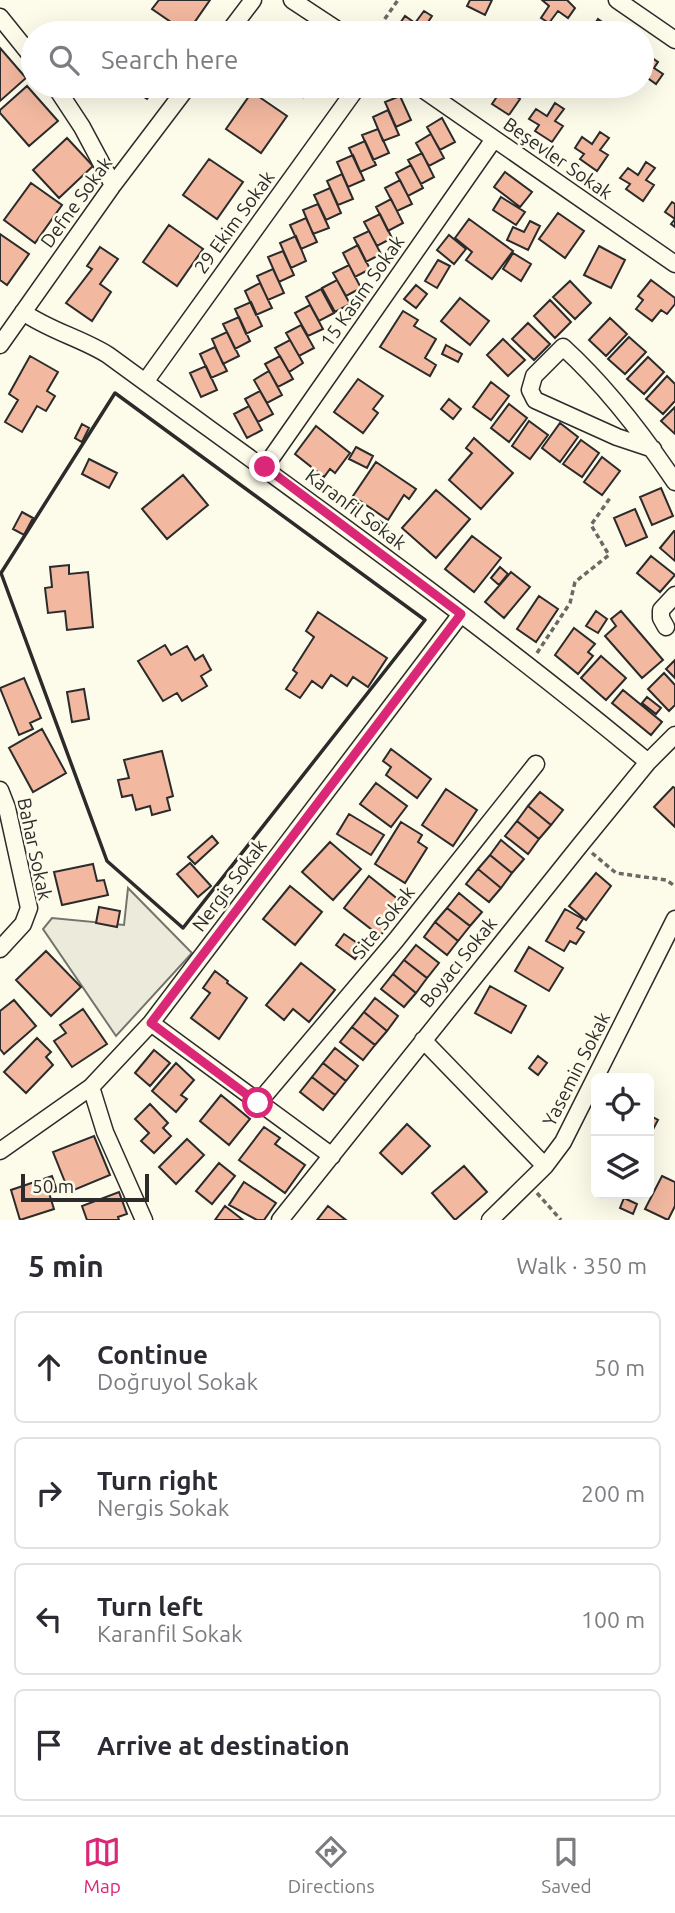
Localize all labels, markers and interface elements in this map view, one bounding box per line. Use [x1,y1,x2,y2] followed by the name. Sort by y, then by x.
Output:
[21,21,654,98] search box
[45,41,83,79] icon: search
[101,45,238,74] text: Search here
[499,112,617,204] street label: Beşevler Sokak
[36,152,117,252] street label: Defne Sokak
[189,166,279,278] street label: 29 Ekim Sokak
[315,231,409,351] street label: 15 Kasım Sokak
[249,451,280,482] route end
[301,464,411,554] street label: Karanfil Sokak
[13,796,57,903] street label: Bahar Sokak
[187,834,271,935] street label: Nergis Sokak
[347,881,419,963] street label: Site Sokak
[415,912,501,1012] street label: Boyacı Sokak
[538,1008,614,1130] street label: Yasemin Sokak
[591,1073,654,1199] map controls
[591,1073,654,1136] button: locate
[242,1087,273,1118] route start
[591,1136,654,1199] button: layers
[21,1171,149,1203] scale bar
[32,1175,74,1197] text: 50 m
[28,1249,104,1283] text: 5 min
[516,1253,647,1278] text: Walk · 350 m
[97,1340,208,1369] text: Continue
[30,1348,68,1386] icon: ahead
[594,1355,645,1380] text: 50 m
[97,1369,258,1394] text: Doğruyol Sokak
[97,1466,218,1495] text: Turn right
[30,1474,68,1512] icon: right
[581,1481,645,1506] text: 200 m
[97,1495,229,1520] text: Nergis Sokak
[97,1592,203,1621] text: Turn left
[30,1600,68,1638] icon: left
[581,1607,645,1632] text: 100 m
[97,1621,243,1646] text: Karanfil Sokak
[30,1726,68,1764] icon: arrive
[97,1731,350,1760] text: Arrive at destination
[83,1833,121,1897] tab: Map
[288,1833,375,1897] tab: Directions
[541,1833,592,1897] tab: Saved

